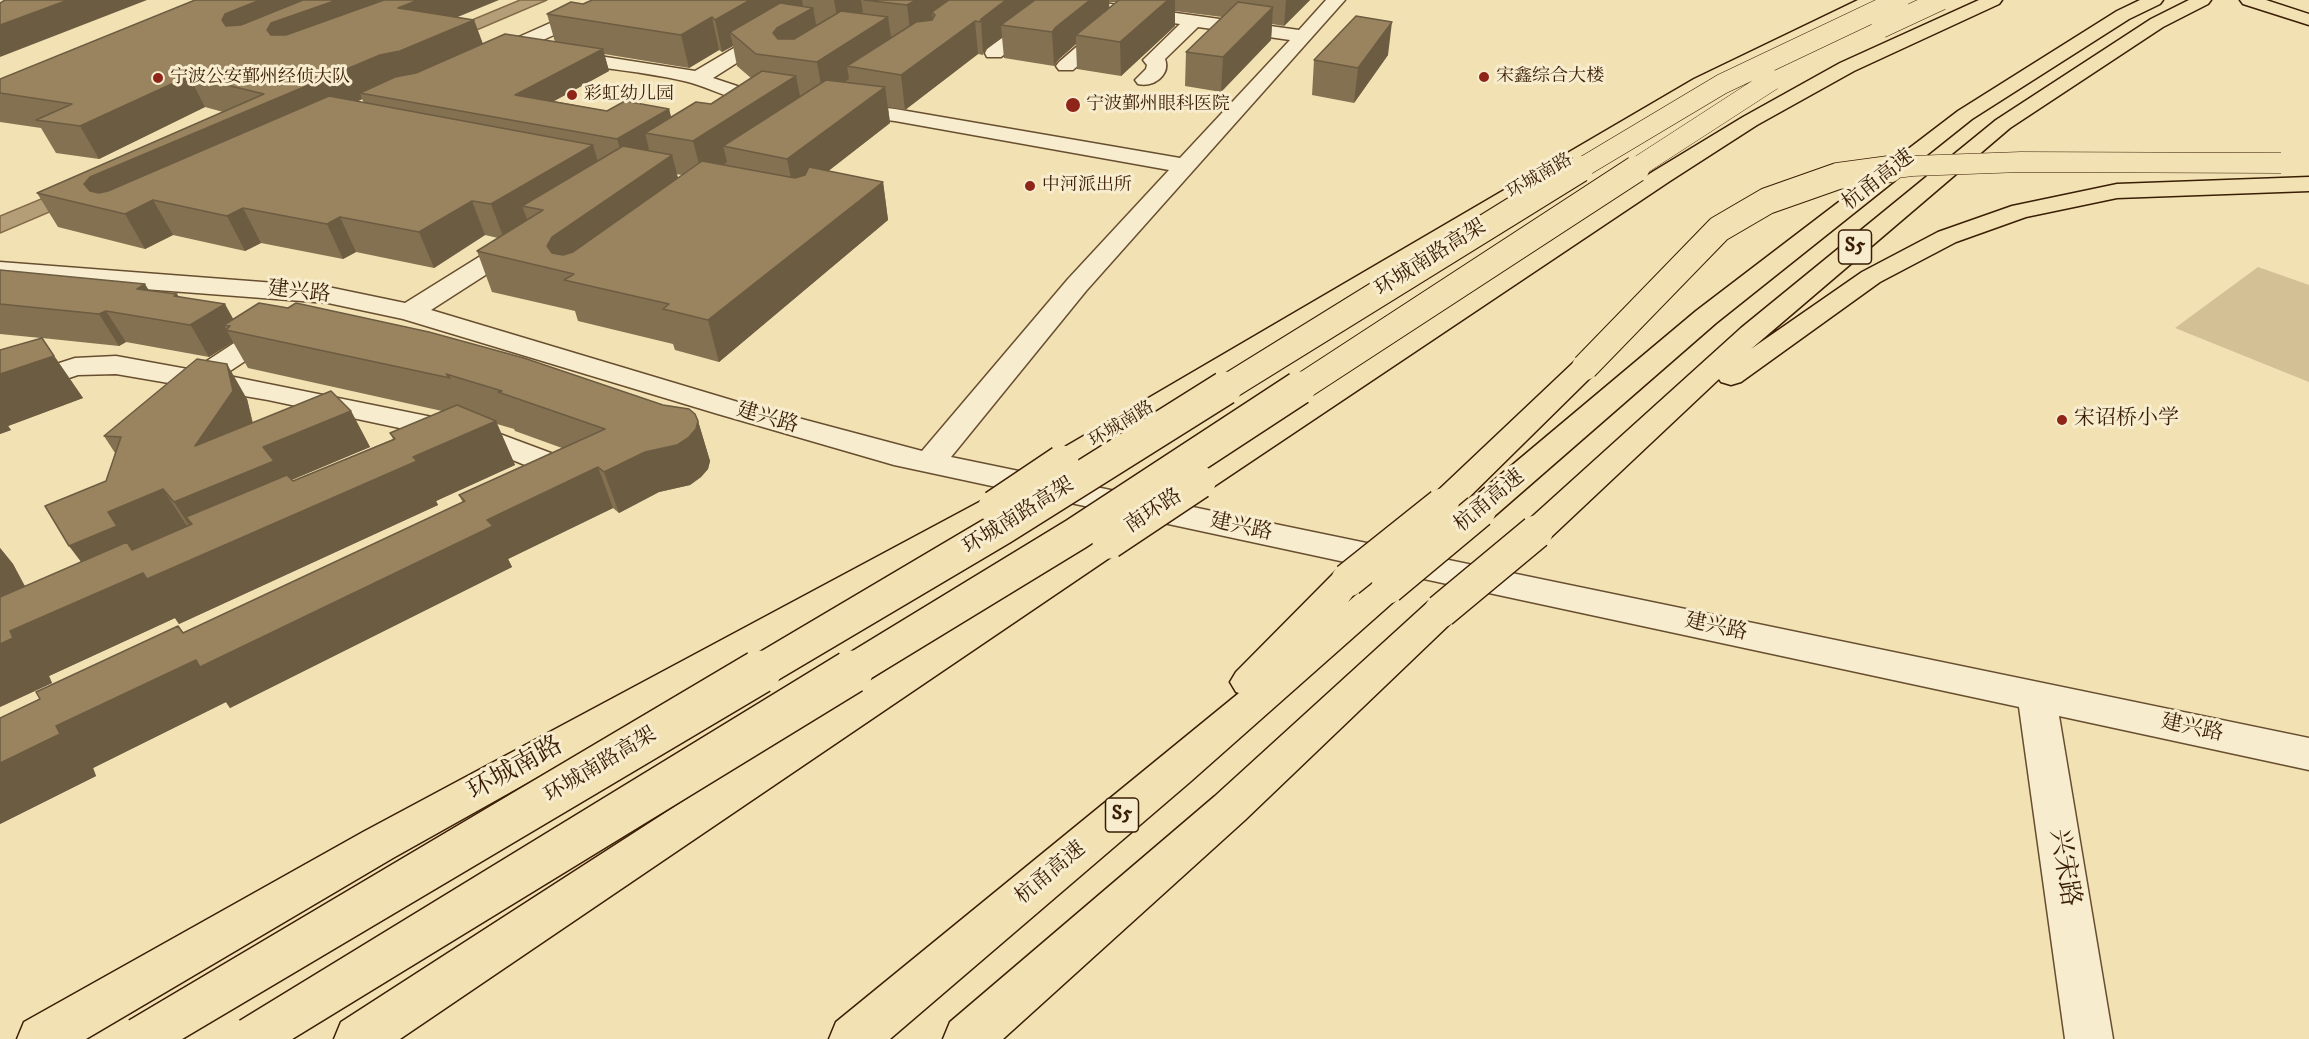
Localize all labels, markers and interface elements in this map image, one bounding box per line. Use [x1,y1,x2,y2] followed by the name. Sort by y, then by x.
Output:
[1496,66,1604,88] place label: 宋鑫综合大楼
[170,67,350,89] place label: 宁波公安鄞州经侦大队
[1477,70,1491,84] marker: 宋鑫综合大楼
[151,71,165,85] marker: 宁波公安鄞州经侦大队
[584,84,674,106] place label: 彩虹幼儿园
[565,88,579,102] marker: 彩虹幼儿园
[1086,94,1230,116] place label: 宁波鄞州眼科医院
[1064,96,1082,114] marker: 宁波鄞州眼科医院
[1838,145,1920,217] street label: 杭甬高速
[1503,150,1577,204] street label: 环城南路
[1042,175,1132,197] place label: 中河派出所
[1023,179,1037,193] marker: 中河派出所
[1371,215,1491,303] street label: 环城南路高架
[1838,230,1872,264] road number: S5
[266,277,332,309] street label: 建兴路
[1086,397,1158,453] street label: 环城南路
[733,398,801,440] street label: 建兴路
[2074,407,2179,433] place label: 宋诏桥小学
[2055,413,2069,427] marker: 宋诏桥小学
[1450,465,1530,539] street label: 杭甬高速
[959,473,1079,561] street label: 环城南路高架
[1121,484,1187,540] street label: 南环路
[1208,509,1274,547] street label: 建兴路
[1683,609,1749,647] street label: 建兴路
[2159,710,2225,748] street label: 建兴路
[541,723,661,809] street label: 环城南路高架
[463,731,569,809] street label: 环城南路
[1106,798,1138,832] road number: S5
[2041,827,2085,909] street label: 兴宋路
[1011,837,1091,911] street label: 杭甬高速

